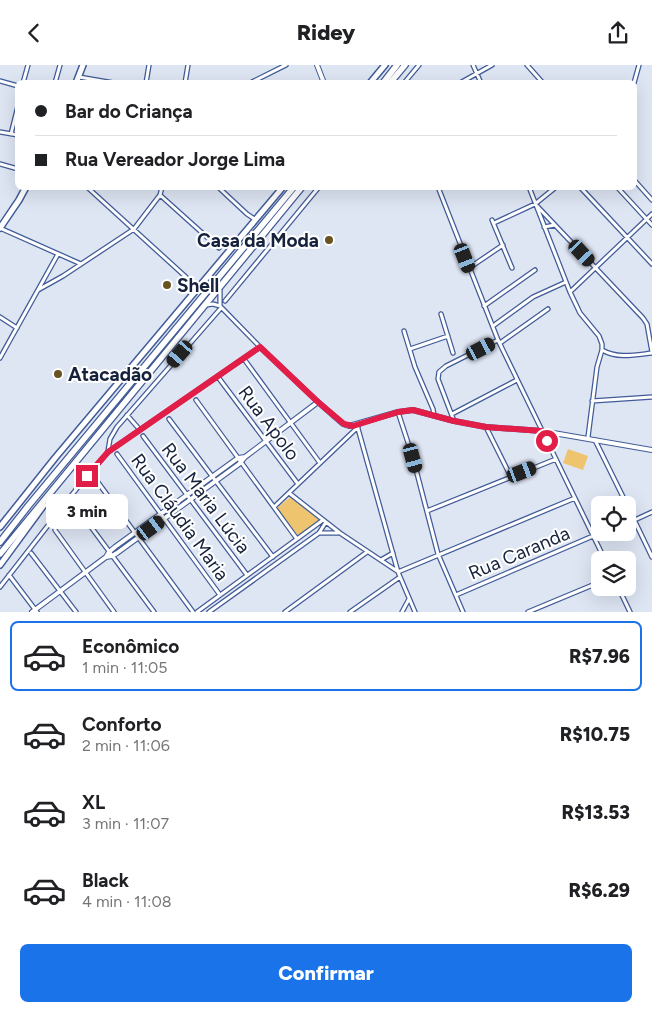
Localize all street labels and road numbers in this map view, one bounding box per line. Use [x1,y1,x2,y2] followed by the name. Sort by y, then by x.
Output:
[234,381,304,465] street label: Rua Apolo
[157,438,255,558] street label: Rua Maria Lúcia
[126,449,234,585] street label: Rua Cláudia Maria
[465,521,573,585] street label: Rua Caranda

